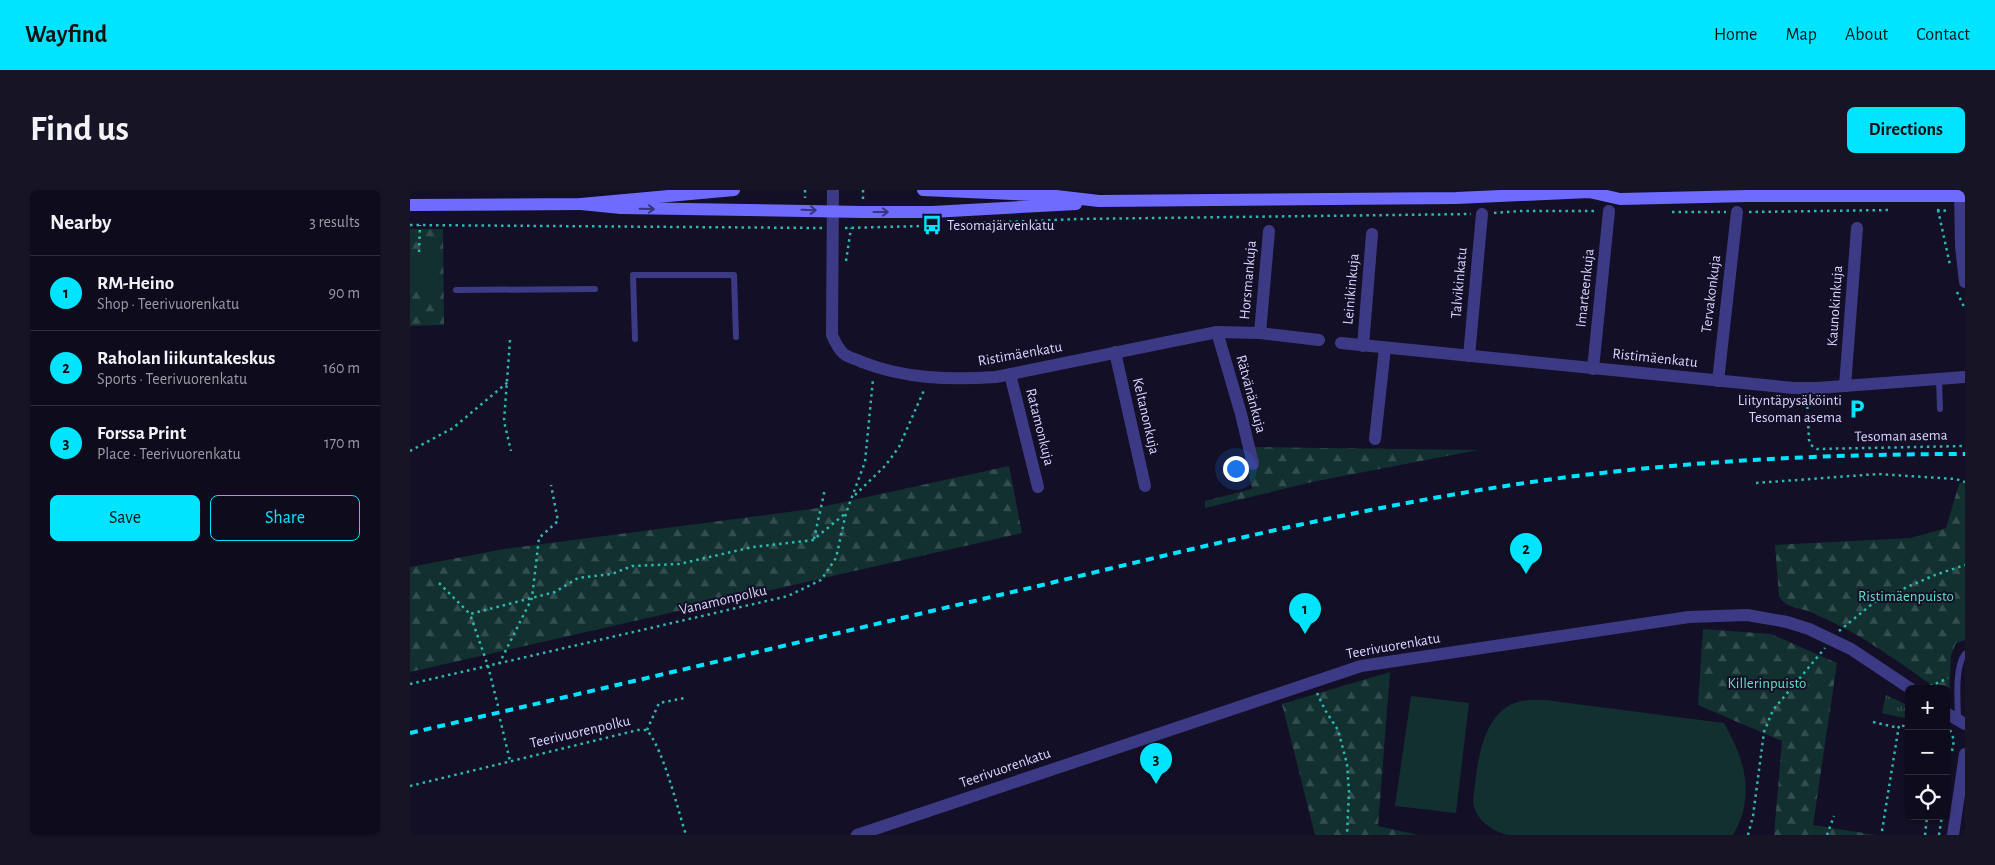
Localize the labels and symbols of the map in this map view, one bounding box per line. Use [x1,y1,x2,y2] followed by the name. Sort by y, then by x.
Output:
[638,204,655,214] one-way arrow
[801,206,817,215] one-way arrow
[873,207,889,217] one-way arrow
[921,214,943,236] bus stop icon: Tesomajärvenkatu
[947,218,1055,233] place label: Tesomajärvenkatu
[1237,240,1259,320] street label: Horsmankuja
[1448,247,1470,319] street label: Talvikinkatu
[1573,248,1597,328] street label: Imarteenkuja
[1340,253,1362,325] street label: Leinikinkuja
[1699,254,1723,334] street label: Tervakonkuja
[1825,265,1845,347] street label: Kaunokinkuja
[977,339,1064,369] street label: Ristimäenkatu
[1612,346,1699,370] street label: Ristimäenkatu
[1233,353,1269,435] street label: Rätvänänkuja
[1130,376,1162,456] street label: Keltanonkuja
[1023,387,1057,467] street label: Ratamonkuja
[1738,393,1842,425] place label: Liityntäpysäköinti Tesoman asema
[1846,398,1868,420] parking icon: Liityntäpysäköinti Tesoman asema
[1854,428,1948,444] street label: Tesoman asema
[1223,456,1249,482] your location
[1510,533,1542,574] pin: 2
[678,583,768,617] street label: Vanamonpolku
[1858,589,1954,604] park label: Ristimäenpuisto
[1289,593,1321,634] pin: 1
[1345,630,1442,662] street label: Teerivuorenkatu
[1728,676,1806,691] park label: Killerinpuisto
[528,713,632,751] street label: Teerivuorenpolku
[1140,743,1172,784] pin: 3
[958,745,1053,791] street label: Teerivuorenkatu

